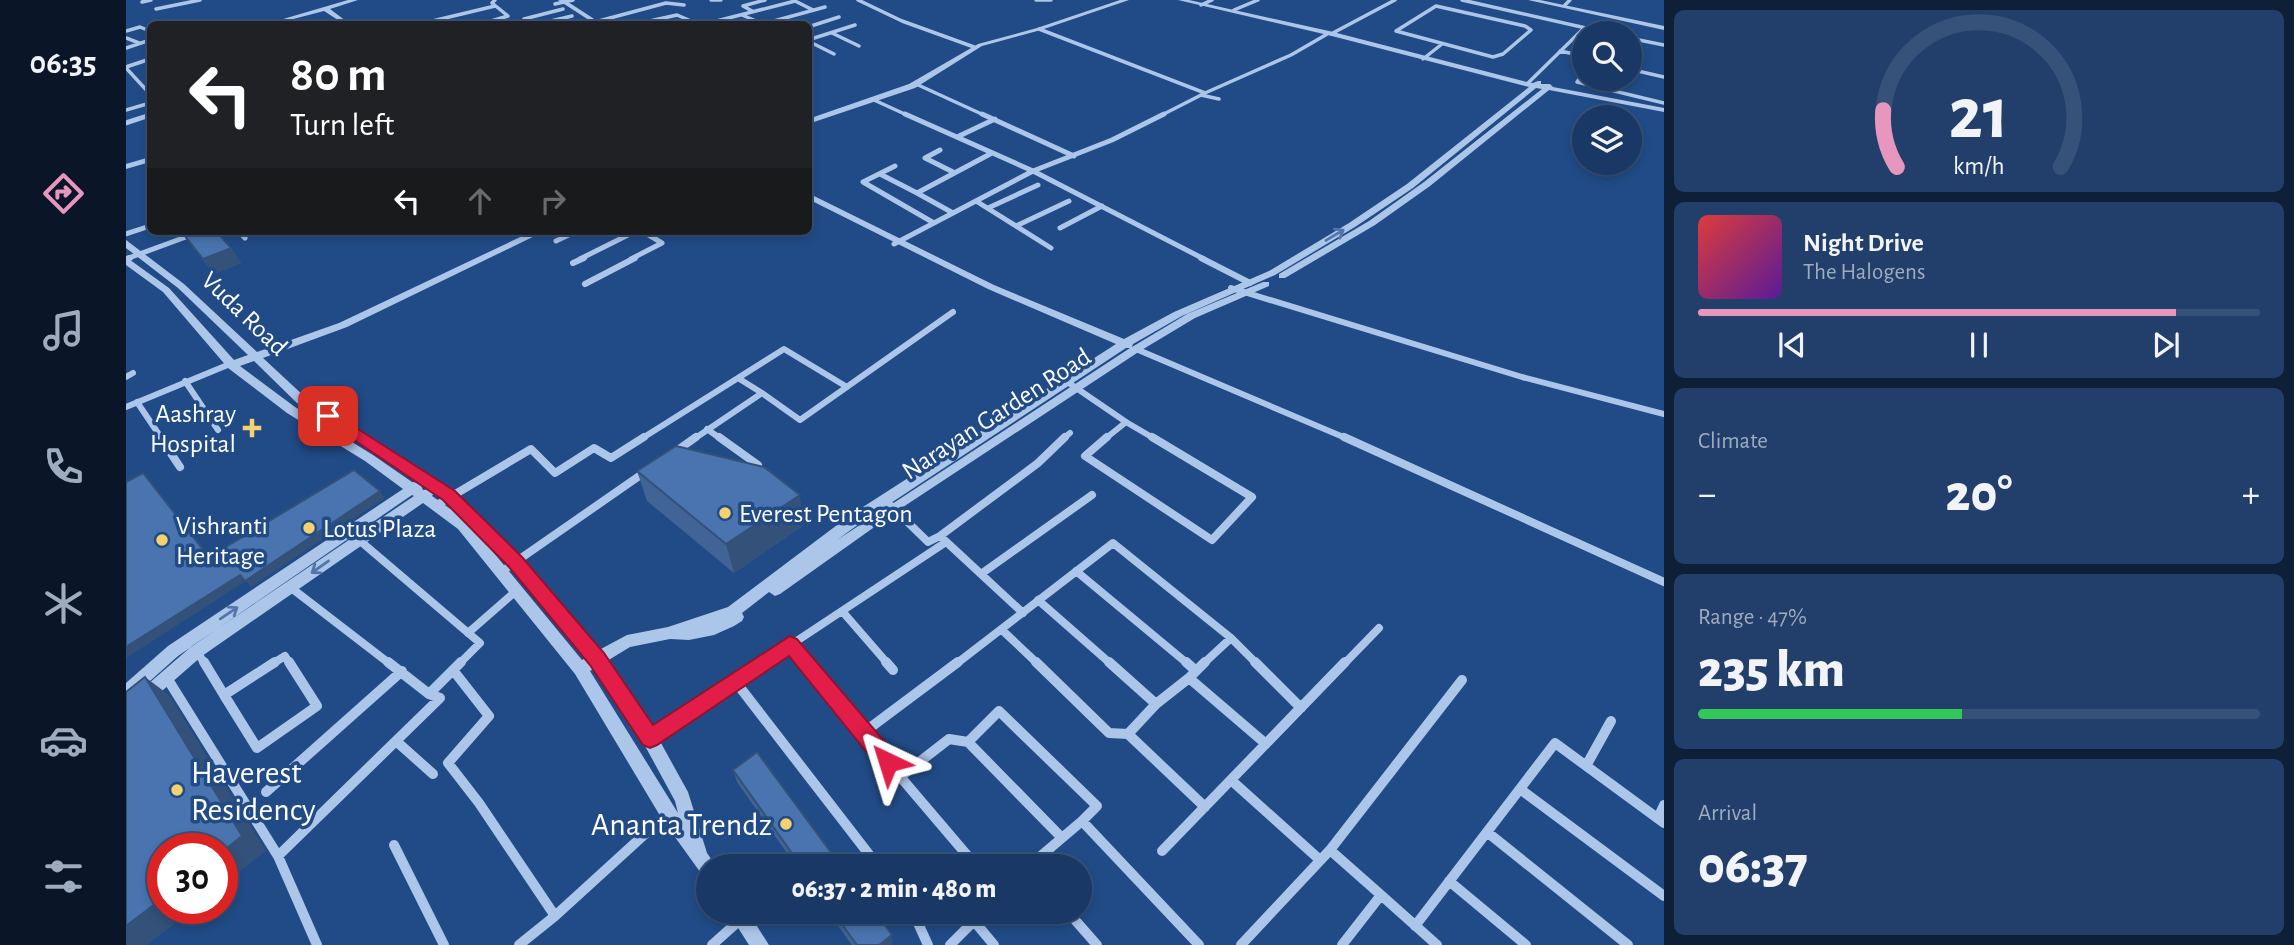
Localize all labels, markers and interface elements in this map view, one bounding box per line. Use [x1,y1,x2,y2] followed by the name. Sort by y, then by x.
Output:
[1572,21,1642,175] map controls
[1572,21,1642,91] button: search
[29,47,97,79] text: 06:35
[175,49,266,140] icon: left
[290,51,387,100] text: 80 m
[1949,79,2009,152] text: 21
[1572,105,1642,175] button: layers
[290,109,394,141] text: Turn left
[1953,154,2005,179] text: km/h
[39,169,88,218] icon: directions
[388,182,426,220] icon: left
[461,182,499,220] icon: ahead
[534,182,572,220] icon: right
[1325,228,1345,242] one-way arrow
[1803,230,1924,256] text: Night Drive
[1803,261,1925,284] text: The Halogens
[196,267,292,361] street label: Vuda Road
[39,306,88,355] icon: music
[1773,326,1811,364] icon: previous
[1960,326,1998,364] icon: pause
[2147,326,2185,364] icon: next
[898,343,1096,484] street label: Narayan Garden Road
[298,386,358,446] pin
[309,397,347,435] icon: arrive
[150,401,236,457] place label: Aashray Hospital
[242,418,262,438] marker: Aashray Hospital
[1698,430,1768,453] text: Climate
[39,442,88,491] icon: phone
[1945,468,2013,520] text: 20°
[1698,476,1716,514] text: −
[2242,476,2260,514] text: +
[739,501,913,527] place label: Everest Pentagon
[717,505,733,521] marker: Everest Pentagon
[176,513,268,569] place label: Vishranti Heritage
[323,516,436,542] place label: Lotus Plaza
[301,520,317,536] marker: Lotus Plaza
[154,532,170,548] marker: Vishranti Heritage
[311,560,330,574] one-way arrow
[39,579,88,628] icon: climate
[219,606,238,620] one-way arrow
[1698,606,1807,629] text: Range · 47%
[1698,644,1845,696] text: 235 km
[39,716,88,765] icon: car
[851,725,925,799] position arrow
[191,757,316,826] place label: Haverest Residency
[169,782,185,798] marker: Haverest Residency
[1698,802,1757,825] text: Arrival
[591,809,772,841] place label: Ananta Trendz
[778,816,794,832] marker: Ananta Trendz
[147,833,238,924] speed limit sign: 30
[1698,840,1808,892] text: 06:37
[39,852,88,901] icon: filters
[792,876,996,902] text: 06:37 · 2 min · 480 m

